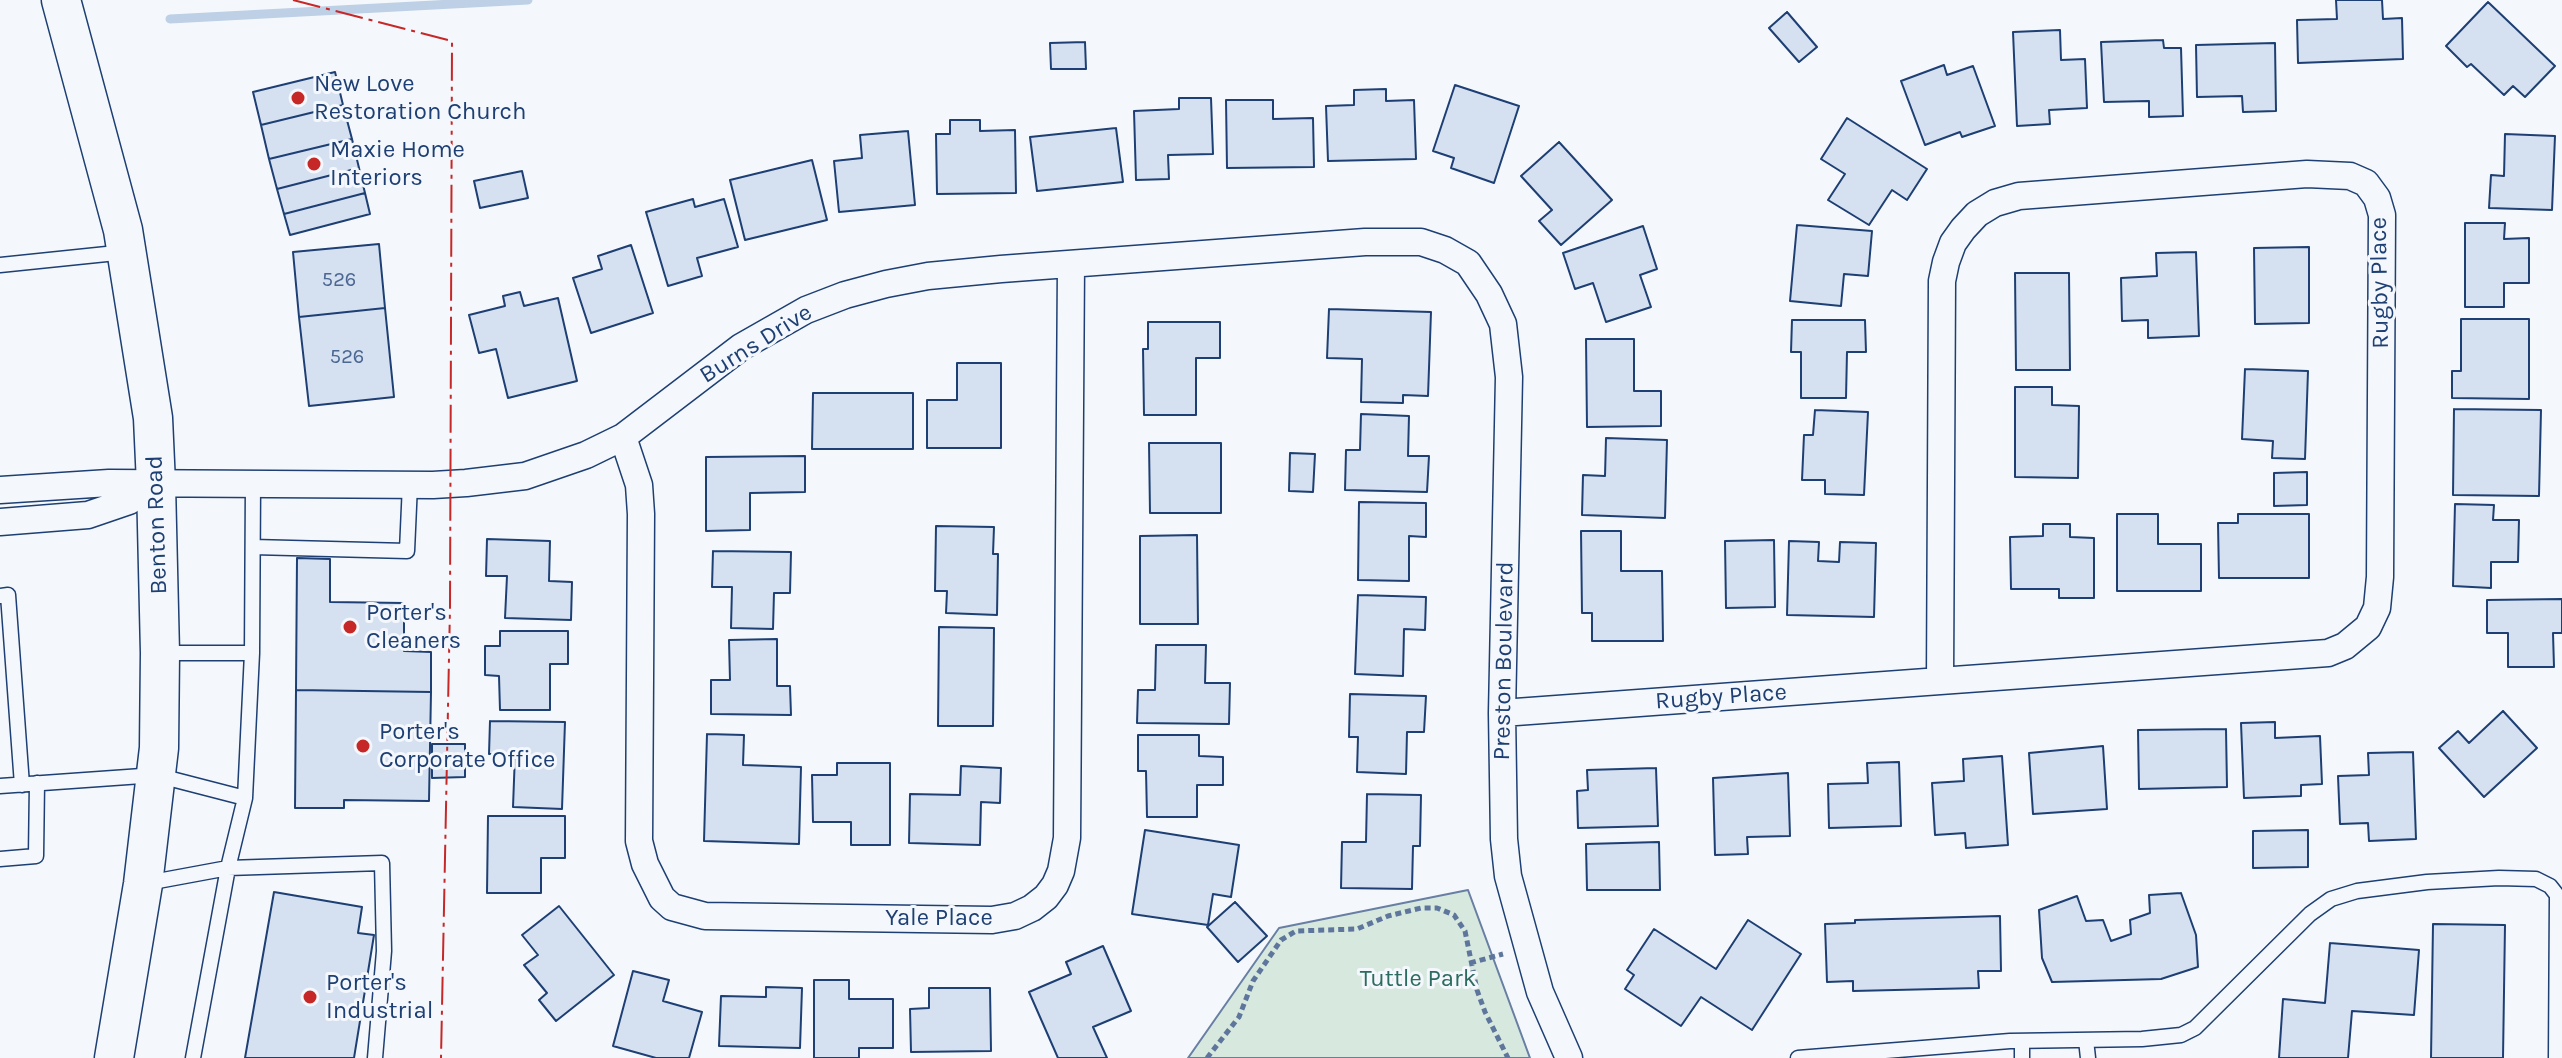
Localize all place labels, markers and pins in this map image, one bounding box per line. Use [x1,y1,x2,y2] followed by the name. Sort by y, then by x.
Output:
[314,70,526,126] place label: New Love Restoration Church
[289,89,307,107] marker: New Love Restoration Church
[330,136,465,192] place label: Maxie Home Interiors
[305,155,323,173] marker: Maxie Home Interiors
[366,599,461,655] place label: Porter's Cleaners
[341,618,359,636] marker: Porter's Cleaners
[379,718,555,774] place label: Porter's Corporate Office
[354,737,372,755] marker: Porter's Corporate Office
[326,969,433,1025] place label: Porter's Industrial
[301,988,319,1006] marker: Porter's Industrial

